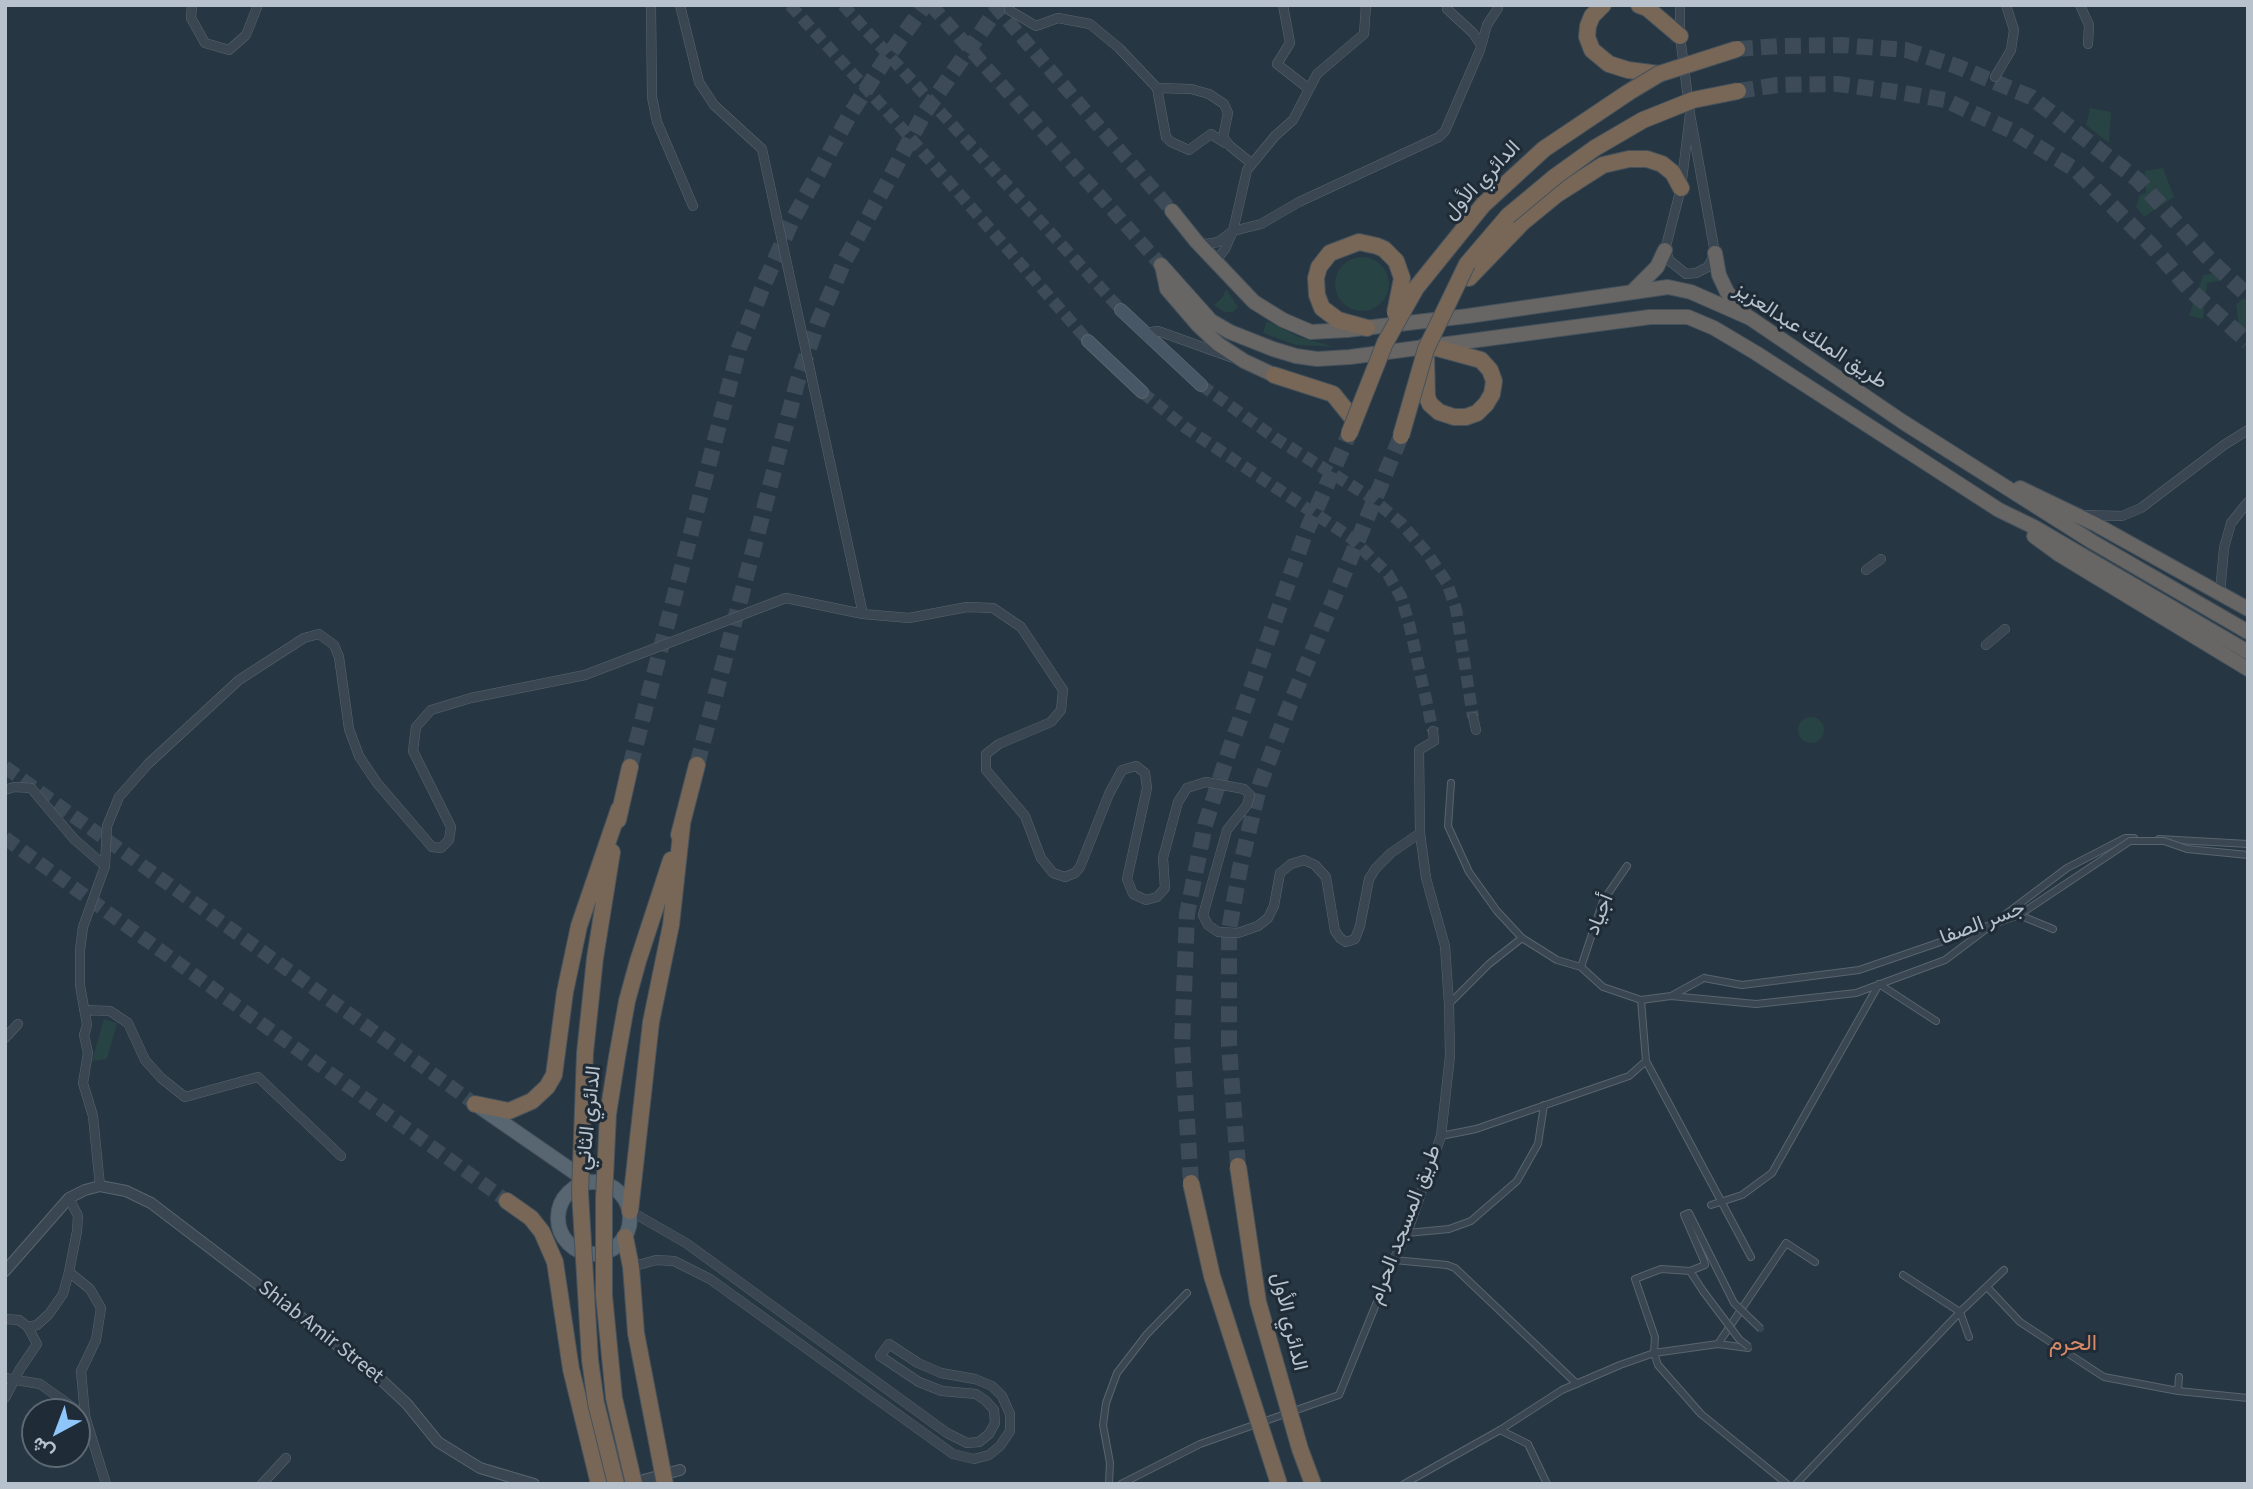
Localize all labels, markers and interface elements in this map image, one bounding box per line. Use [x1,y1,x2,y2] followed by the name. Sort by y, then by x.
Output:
[1439,136,1527,226] street label: الدائري الأول
[1729,278,1891,396] street label: طريق الملك عبدالعزيز
[1581,891,1621,939] street label: أجياد
[1937,896,2029,952] street label: جسر الصفا
[572,1065,608,1171] street label: الدائري الثاني
[1364,1142,1448,1308] street label: طريق المسجد الحرام
[1264,1270,1312,1374] street label: الدائري الأول
[252,1276,388,1390] street label: Shiab Amir Street
[2049,1331,2097,1359] district label: الحرم
[21,1398,91,1468] north arrow
[26,1430,61,1465] text: ش

